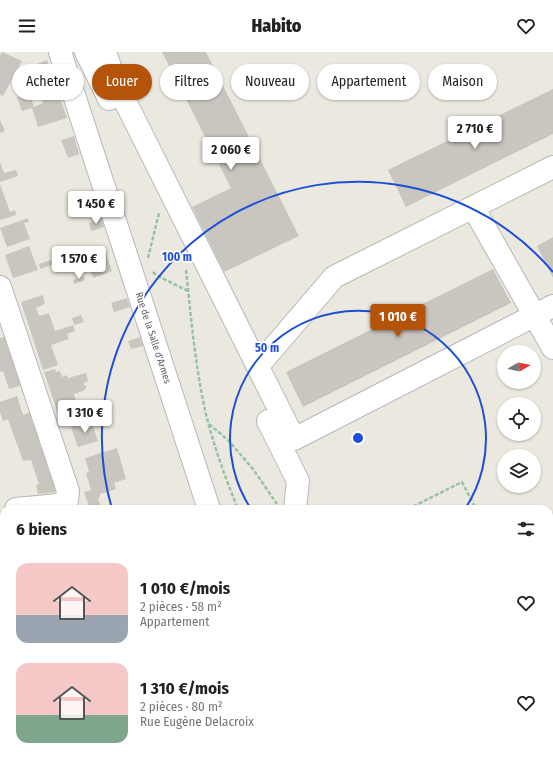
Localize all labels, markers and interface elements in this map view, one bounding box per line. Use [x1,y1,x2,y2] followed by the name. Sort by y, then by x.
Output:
[16,15,38,37] icon: menu
[251,15,302,37] text: Habito
[515,15,537,37] icon: heart
[12,64,84,100] chip: Acheter
[92,64,152,100] chip: Louer
[160,64,223,100] chip: Filtres
[231,64,309,100] chip: Nouveau
[317,64,420,100] chip: Appartement
[428,64,497,100] chip: Maison
[438,116,512,150] pin: 2 710 €
[457,121,493,136] text: 2 710 €
[194,137,268,171] pin: 2 060 €
[211,142,251,157] text: 2 060 €
[59,191,133,225] pin: 1 450 €
[77,196,115,211] text: 1 450 €
[42,246,116,280] pin: 1 570 €
[162,250,192,264] text: 100 m
[61,251,97,266] text: 1 570 €
[133,291,173,385] street label: Rue de la Salle d'Armes
[361,304,435,338] pin: 1 010 €
[379,309,417,324] text: 1 010 €
[255,341,279,355] text: 50 m
[497,345,541,389] north arrow
[497,345,541,493] map controls
[497,397,541,441] button: locate
[48,400,122,434] pin: 1 310 €
[67,405,103,420] text: 1 310 €
[351,431,365,445] centre of rings
[497,449,541,493] button: layers
[515,518,537,540] icon: filters
[16,519,67,540] text: 6 biens
[140,578,230,599] text: 1 010 €/mois
[48,579,96,627] icon: home
[515,592,537,614] icon: heart
[140,599,222,614] text: 2 pièces · 58 m²
[140,614,209,629] text: Appartement
[140,678,229,699] text: 1 310 €/mois
[48,679,96,727] icon: home
[515,692,537,714] icon: heart
[140,699,223,714] text: 2 pièces · 80 m²
[140,714,254,729] text: Rue Eugène Delacroix

